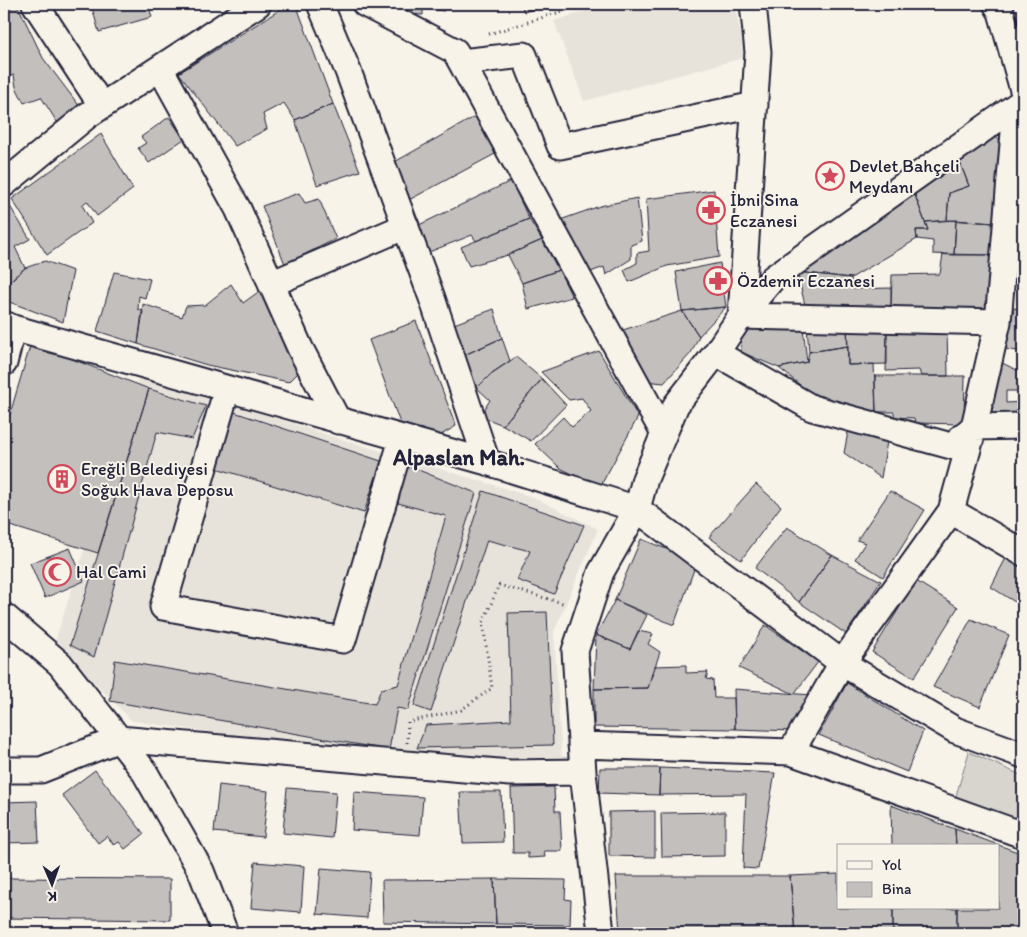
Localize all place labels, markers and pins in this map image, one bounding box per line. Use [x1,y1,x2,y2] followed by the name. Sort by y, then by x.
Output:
[849,155,960,198] place label: Devlet Bahçeli Meydanı
[815,161,845,191] place icon: Devlet Bahçeli Meydanı
[730,189,799,232] place label: İbni Sina Eczanesi
[696,195,726,225] pharmacy icon: İbni Sina Eczanesi
[703,266,733,296] pharmacy icon: Özdemir Eczanesi
[737,270,875,292] place label: Özdemir Eczanesi
[81,458,233,501] place label: Ereğli Belediyesi Soğuk Hava Deposu
[47,464,77,494] building icon: Ereğli Belediyesi Soğuk Hava Deposu
[42,557,72,587] mosque icon: Hal Cami
[76,561,146,583] place label: Hal Cami

